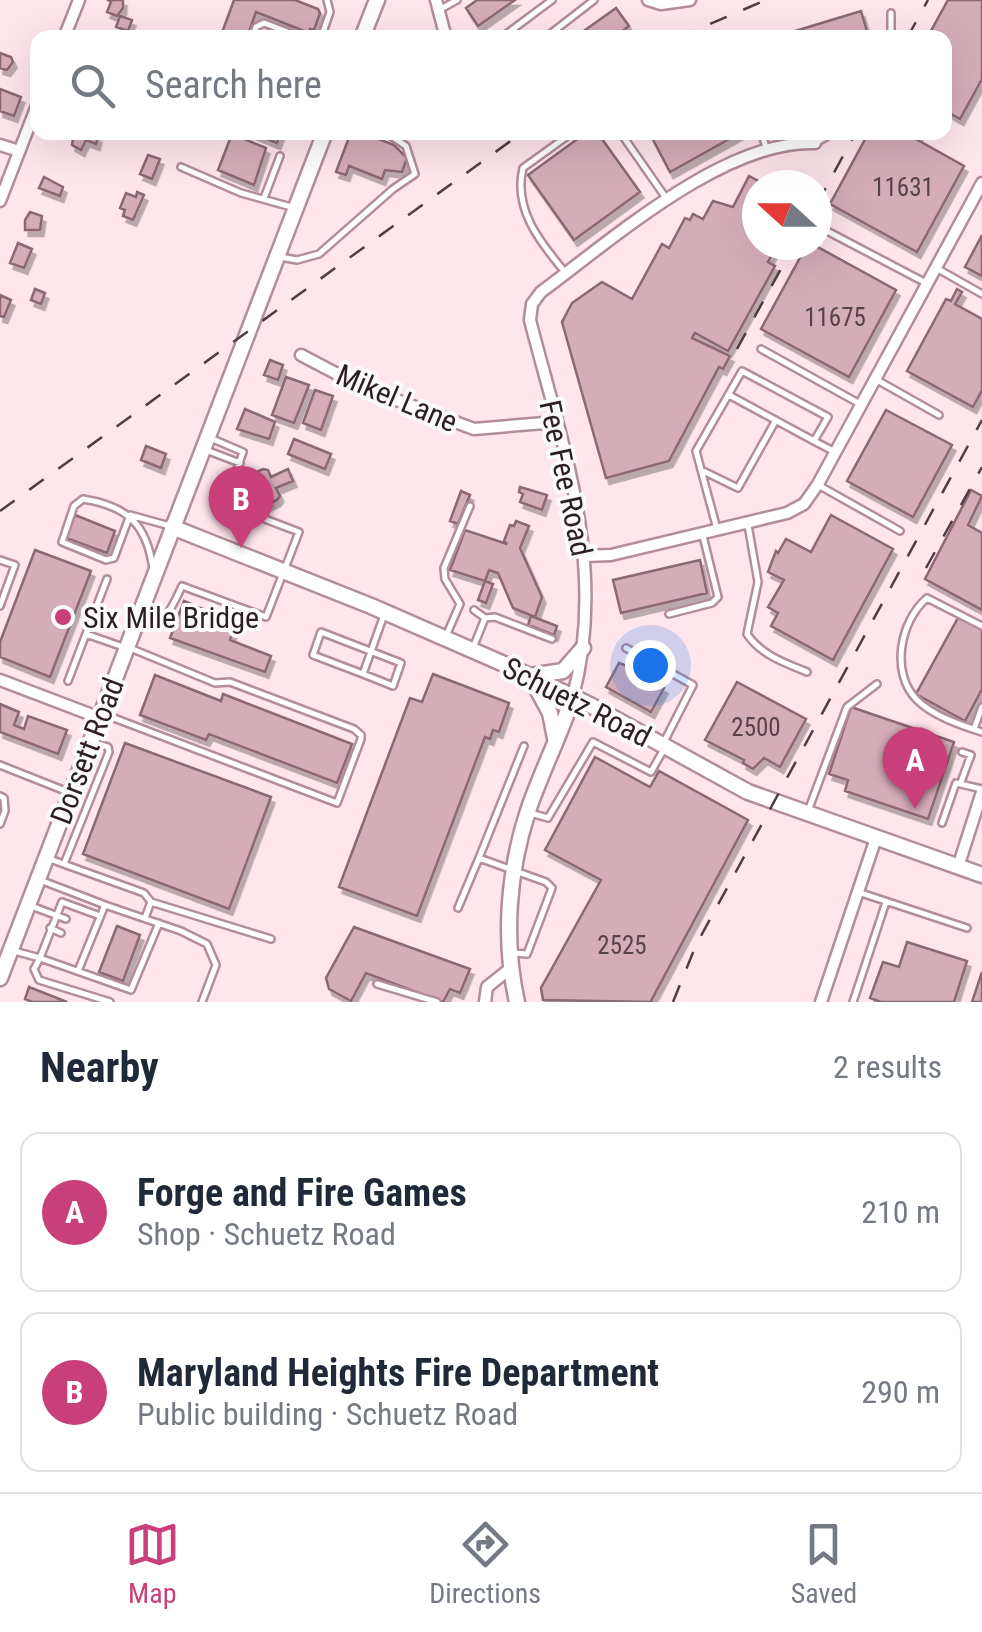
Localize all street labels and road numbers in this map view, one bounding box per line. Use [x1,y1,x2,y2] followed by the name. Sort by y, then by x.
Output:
[331,357,463,439] street label: Mikel Lane
[532,397,600,559] street label: Fee Fee Road
[497,650,657,754] street label: Schuetz Road
[43,673,131,829] street label: Dorsett Road

